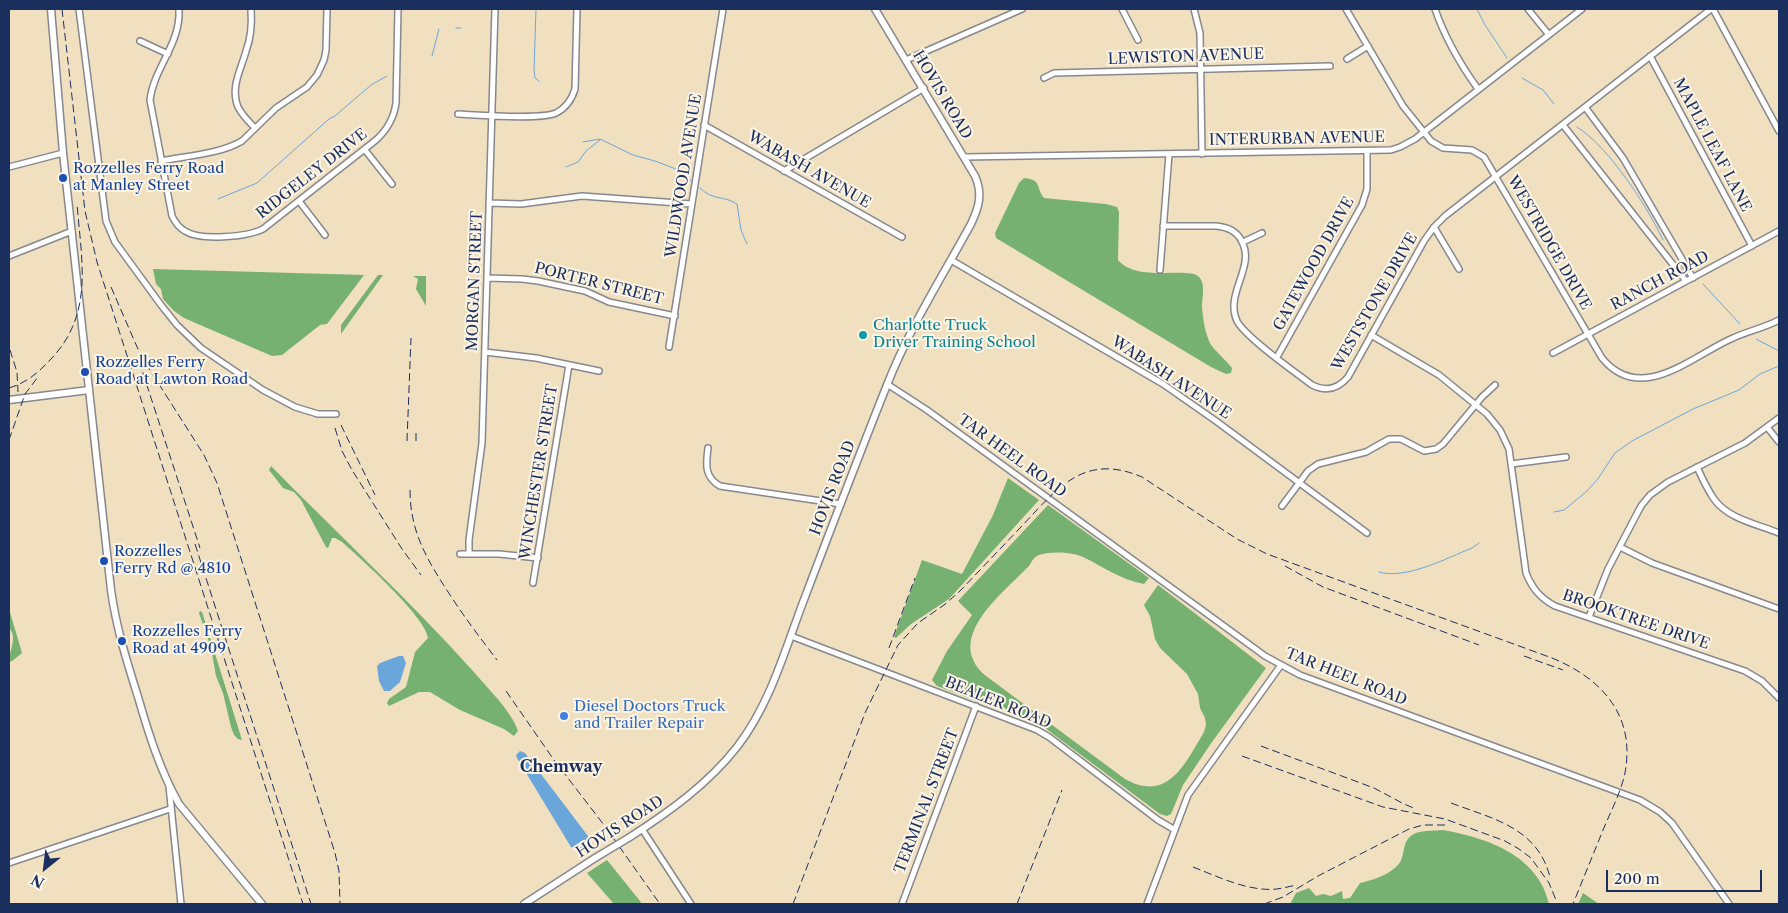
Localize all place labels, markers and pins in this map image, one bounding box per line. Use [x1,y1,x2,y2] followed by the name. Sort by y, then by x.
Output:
[73,160,224,195] place label: Rozzelles Ferry Road at Manley Street
[57,172,69,184] marker: Rozzelles Ferry Road at Manley Street
[873,317,1036,352] place label: Charlotte Truck Driver Training School
[857,329,869,341] marker: Charlotte Truck Driver Training School
[95,354,248,389] place label: Rozzelles Ferry Road at Lawton Road
[79,366,91,378] marker: Rozzelles Ferry Road at Lawton Road
[114,543,231,578] place label: Rozzelles Ferry Rd @ 4810
[98,555,110,567] marker: Rozzelles Ferry Rd @ 4810
[132,623,242,658] place label: Rozzelles Ferry Road at 4909
[116,635,128,647] marker: Rozzelles Ferry Road at 4909
[574,698,725,733] place label: Diesel Doctors Truck and Trailer Repair
[558,710,570,722] marker: Diesel Doctors Truck and Trailer Repair

